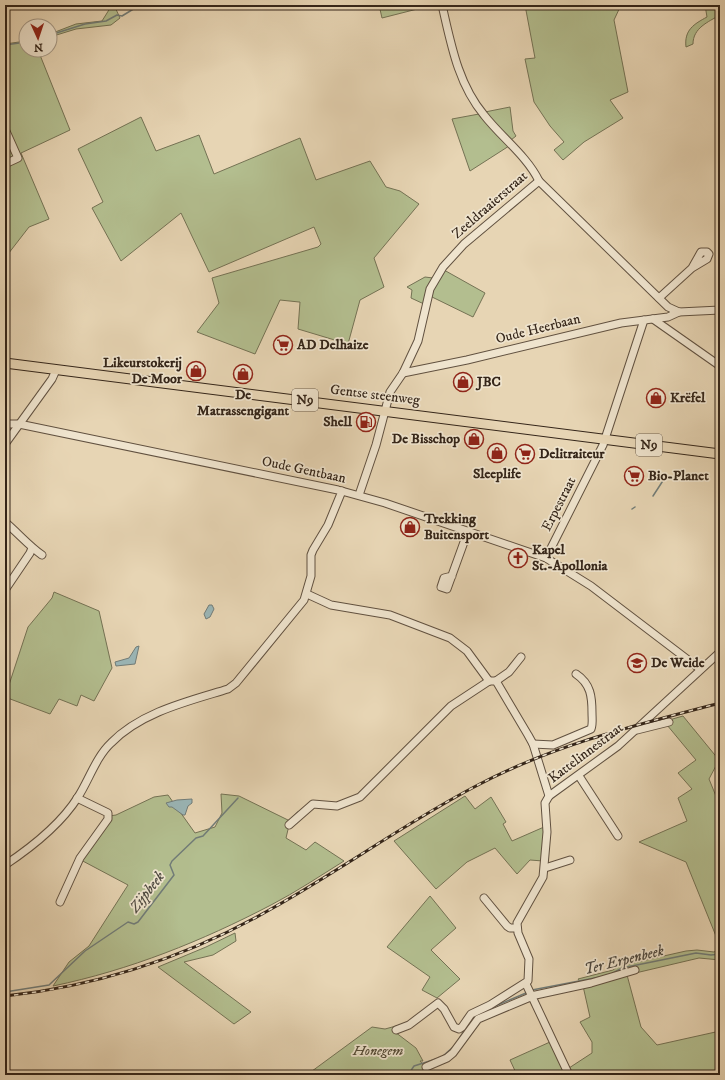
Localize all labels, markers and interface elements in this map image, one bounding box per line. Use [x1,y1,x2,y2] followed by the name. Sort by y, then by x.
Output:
[18,18,58,58] north arrow
[34,40,43,54] text: N
[449,167,532,243] street label: Zeeldraaierstraat
[494,310,583,348] street label: Oude Heerbaan
[272,334,294,356] supermarket icon: AD Delhaize
[296,336,369,354] place label: AD Delhaize
[103,354,183,388] place label: Likeurstokerij De Moor
[185,360,207,382] shop icon: Likeurstokerij De Moor
[232,363,254,385] shop icon: De Matrassengigant
[452,371,474,393] shop icon: JBC
[475,373,501,391] place label: JBC
[329,381,421,409] street label: Gentse steenweg
[197,386,289,420] place label: De Matrassengigant
[645,387,667,409] shop icon: Krëfel
[292,389,318,411] road number: N9
[670,389,706,407] place label: Krëfel
[355,411,377,433] fuel station icon: Shell
[323,413,353,431] place label: Shell
[463,428,485,450] shop icon: De Bisschop
[392,430,460,448] place label: De Bisschop
[636,434,662,456] road number: N9
[486,442,508,464] shop icon: Sleeplife
[514,443,536,465] supermarket icon: Delitraiteur
[539,445,605,463] place label: Delitraiteur
[260,452,348,488] street label: Oude Gentbaan
[473,465,521,483] place label: Sleeplife
[623,465,645,487] supermarket icon: Bio-Planet
[648,467,709,485] place label: Bio-Planet
[538,473,581,534] street label: Erpestraat
[423,510,489,544] place label: Trekking Buitensport
[399,516,421,538] shop icon: Trekking Buitensport
[532,541,609,575] place label: Kapel St.-Apollonia
[507,547,529,569] church icon: Kapel St.-Apollonia
[626,652,648,674] school or university icon: De Weide
[651,654,705,672] place label: De Weide
[545,719,628,787] street label: Kattelinnestraat
[125,867,169,917] water label: Zijpbeek
[582,941,666,979] water label: Ter Erpenbeek
[352,1042,403,1060] park label: Honegem

